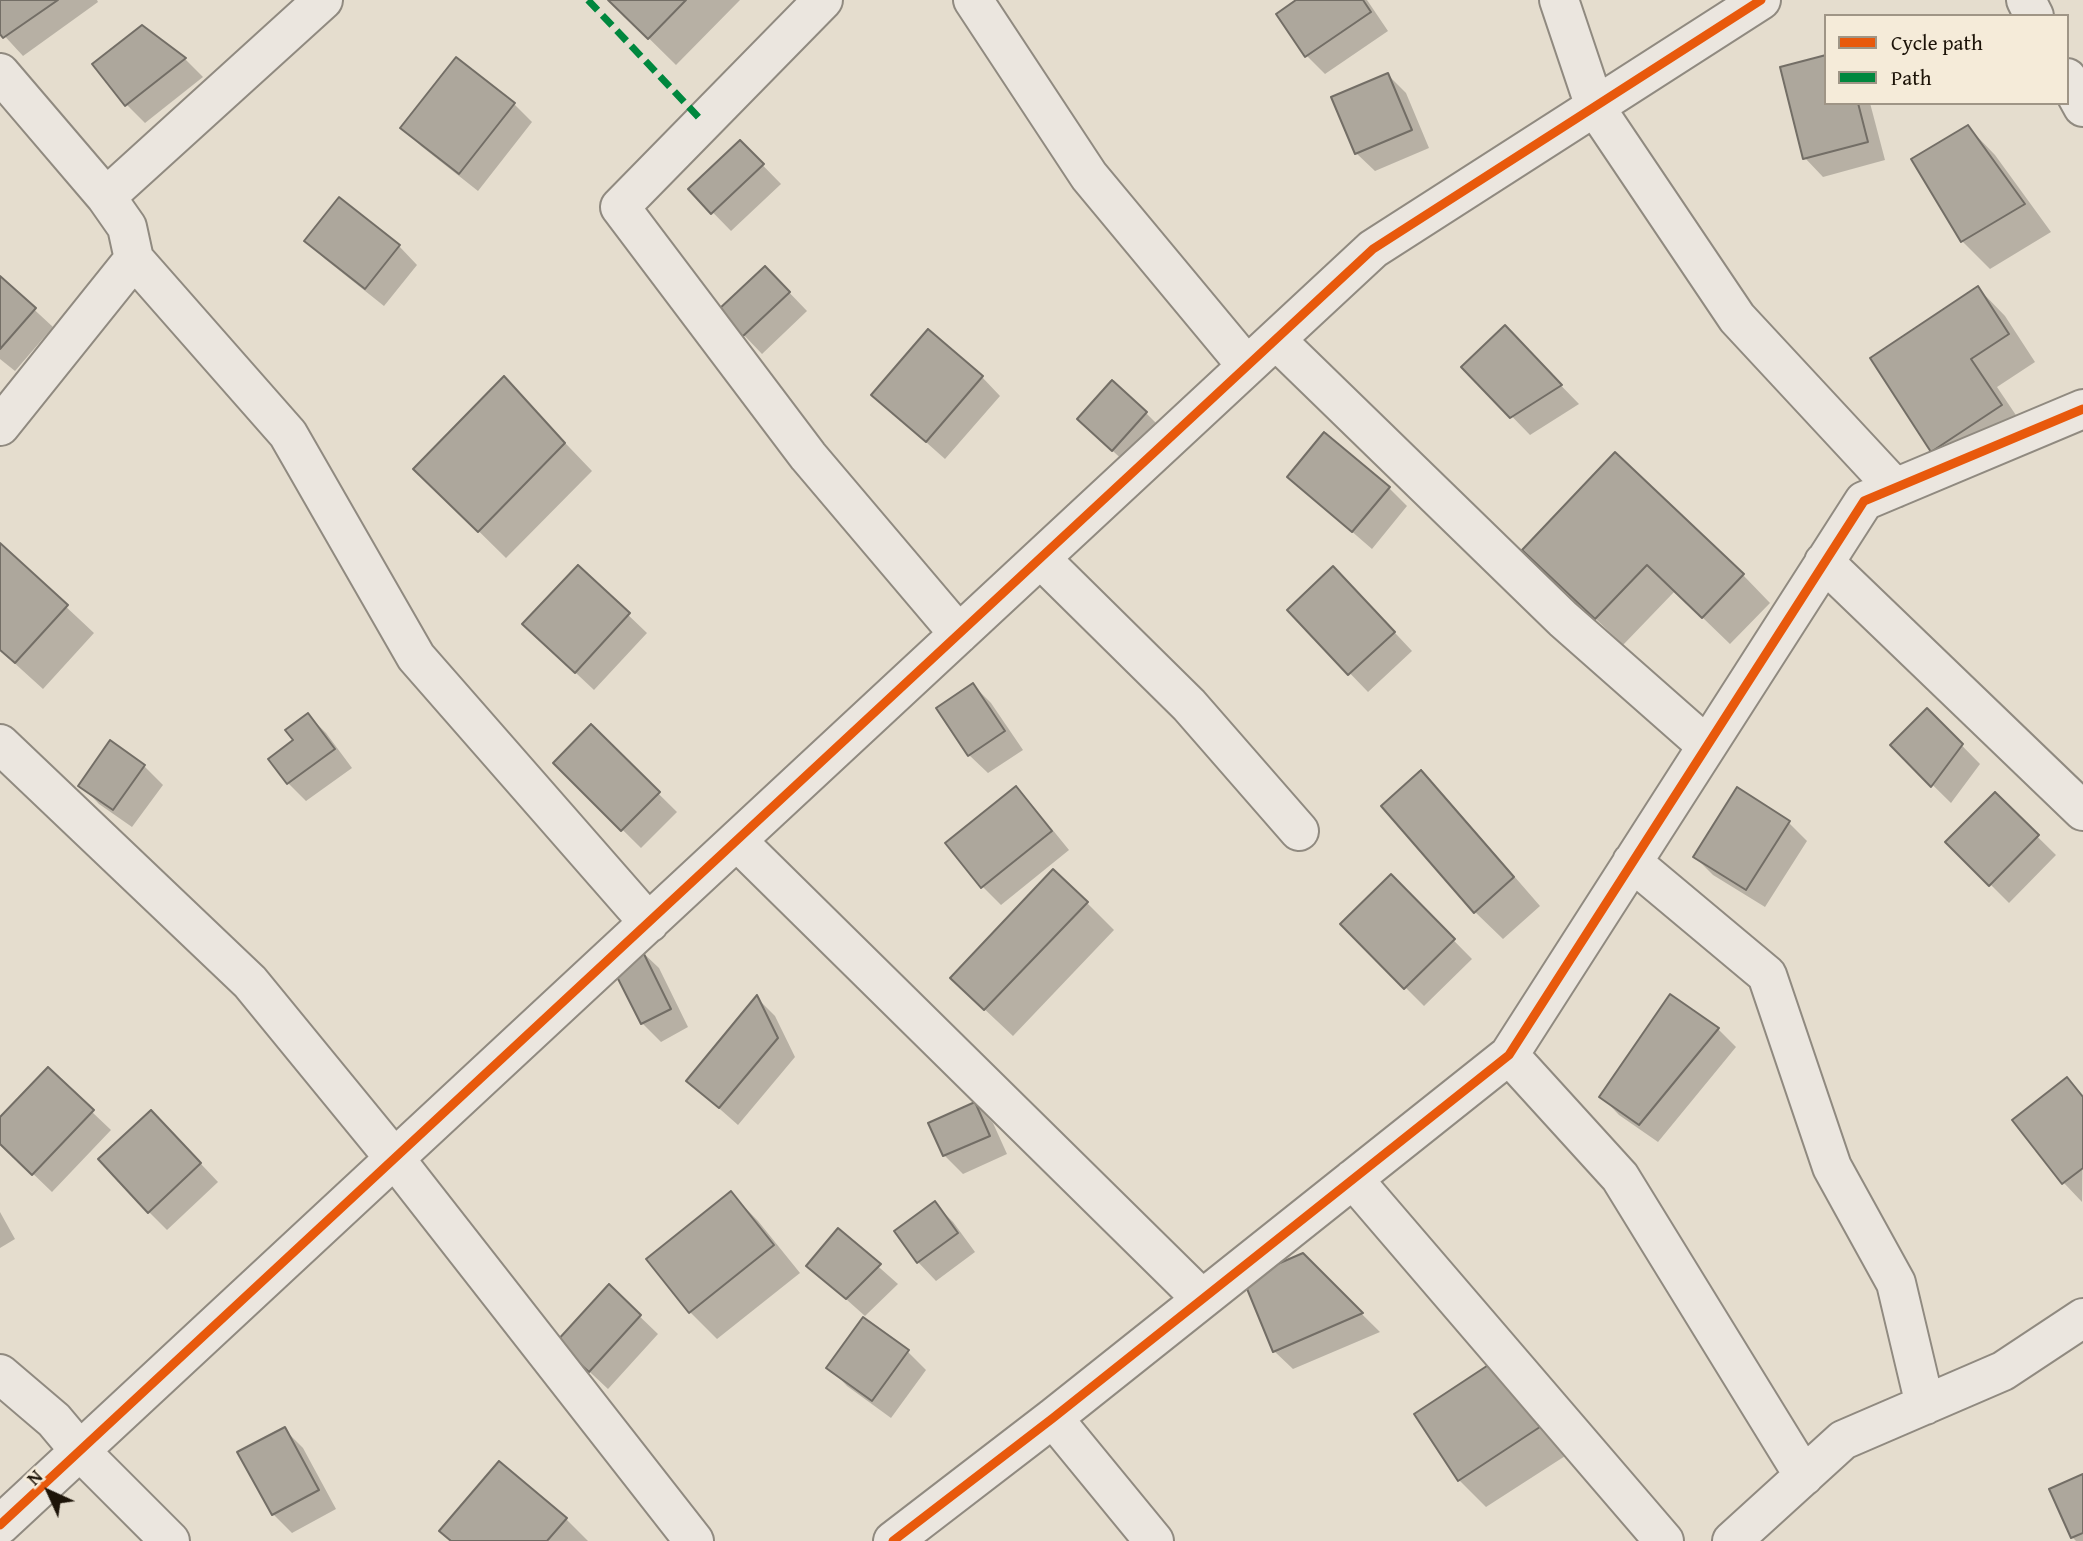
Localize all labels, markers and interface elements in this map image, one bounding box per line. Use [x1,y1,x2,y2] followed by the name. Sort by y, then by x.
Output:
[1824,14,2069,105] legend
[1891,27,1983,58] text: Cycle path
[1891,62,1931,93] text: Path
[14,1457,84,1527] north arrow
[20,1463,49,1492] text: N

